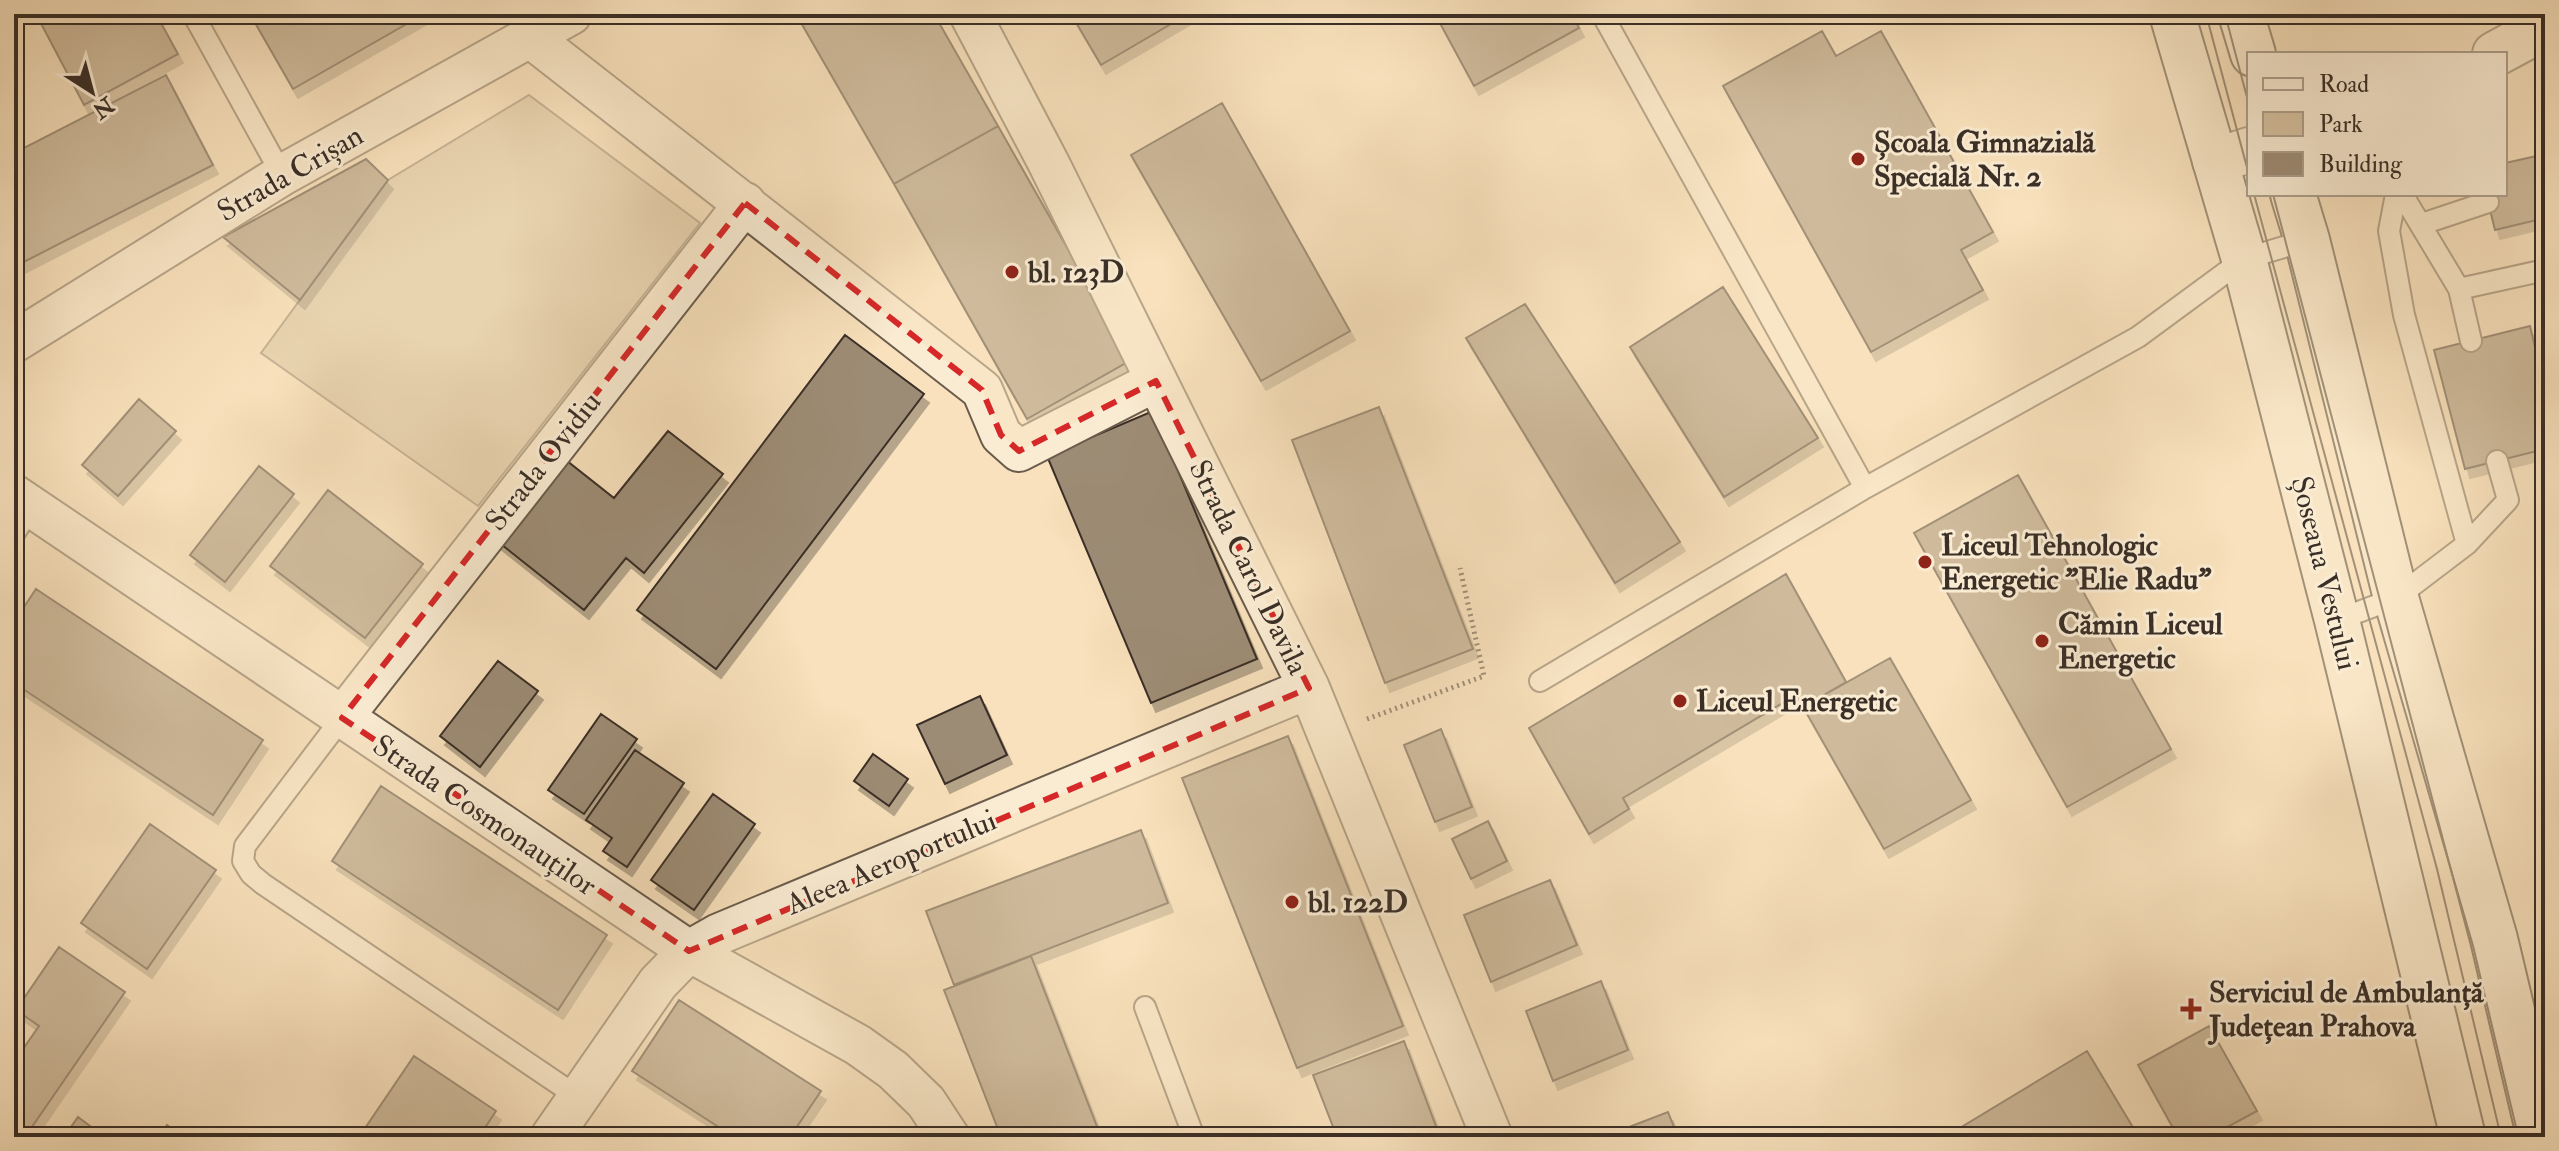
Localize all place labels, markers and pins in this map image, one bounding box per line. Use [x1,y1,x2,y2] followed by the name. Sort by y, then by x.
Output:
[1874,124,2097,195] place label: Școala Gimnazială Specială Nr. 2
[1849,150,1867,168] marker: Școala Gimnazială Specială Nr. 2
[1027,254,1124,291] place label: bl. 123D
[1003,263,1021,281] marker: bl. 123D
[1941,527,2212,598] place label: Liceul Tehnologic Energetic "Elie Radu"
[1916,553,1934,571] marker: Liceul Tehnologic Energetic "Elie Radu"
[2058,606,2223,677] place label: Cămin Liceul Energetic
[2033,632,2051,650] marker: Cămin Liceul Energetic
[1696,683,1897,720] place label: Liceul Energetic
[1671,692,1689,710] marker: Liceul Energetic
[1307,884,1408,921] place label: bl. 122D
[1283,893,1301,911] marker: bl. 122D
[2207,974,2485,1045] place label: Serviciul de Ambulanță Județean Prahova
[2180,998,2202,1020] marker: Serviciul de Ambulanță Județean Prahova

